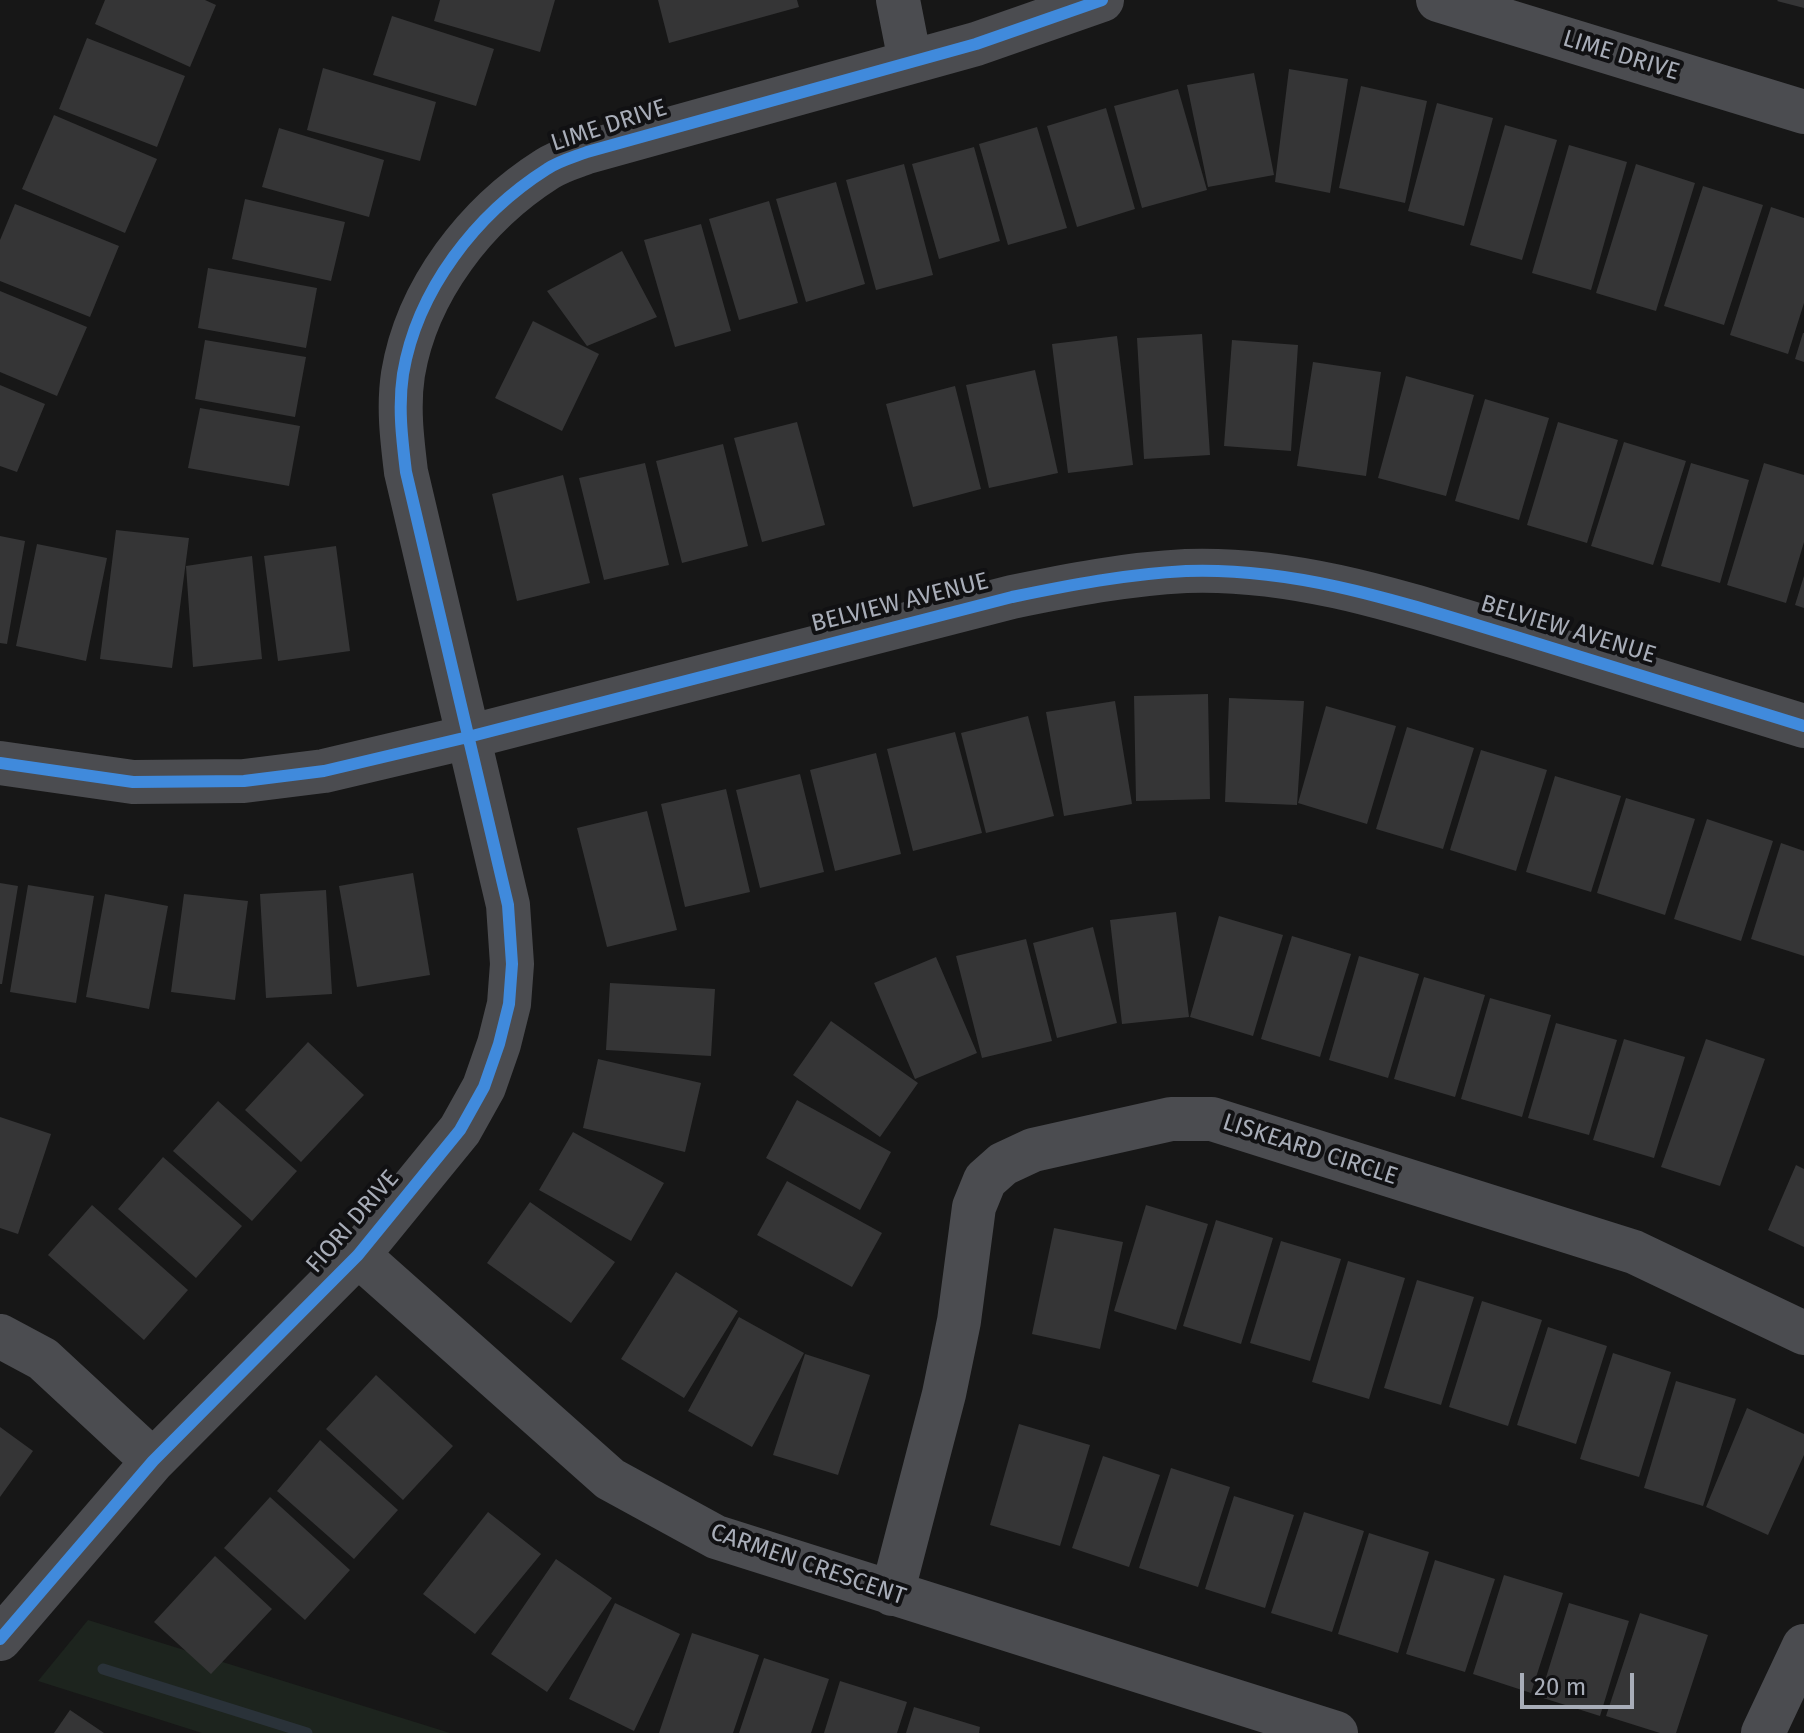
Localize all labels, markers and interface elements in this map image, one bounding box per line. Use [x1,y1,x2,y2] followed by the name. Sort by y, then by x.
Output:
[1559,25,1683,87] street label: LIME DRIVE
[547,94,671,158] street label: LIME DRIVE
[808,567,992,639] street label: BELVIEW AVENUE
[1477,590,1659,670] street label: BELVIEW AVENUE
[1219,1108,1401,1192] street label: LISKEARD CIRCLE
[301,1165,405,1279] street label: FIORI DRIVE
[707,1518,909,1612] street label: CARMEN CRESCENT
[1524,1657,1638,1707] scale bar
[1534,1673,1586,1701] text: 20 m

